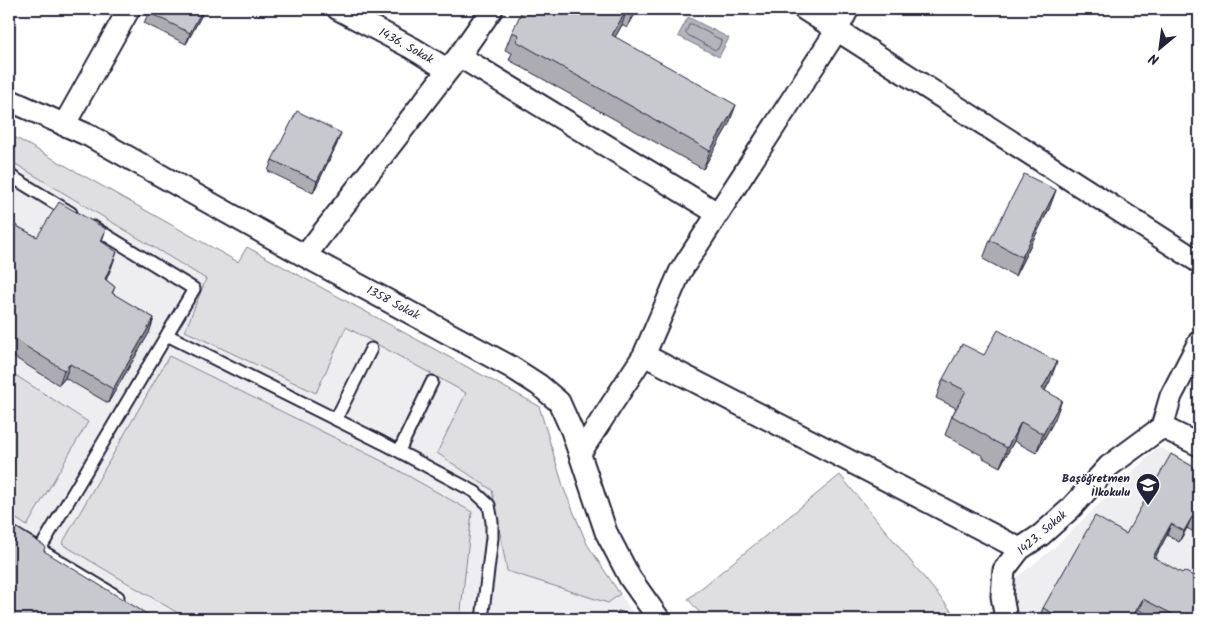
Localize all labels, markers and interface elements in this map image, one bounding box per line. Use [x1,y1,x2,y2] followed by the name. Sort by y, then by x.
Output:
[1136,22,1186,72] north arrow
[375,23,437,69] street label: 1436. Sokak
[1145,47,1163,70] text: N
[363,281,423,325] street label: 1358 Sokak
[1062,469,1130,502] place label: Başöğretmen İlkokulu
[1135,472,1161,506] school or university icon: Başöğretmen İlkokulu
[1013,506,1071,560] street label: 1423. Sokak

